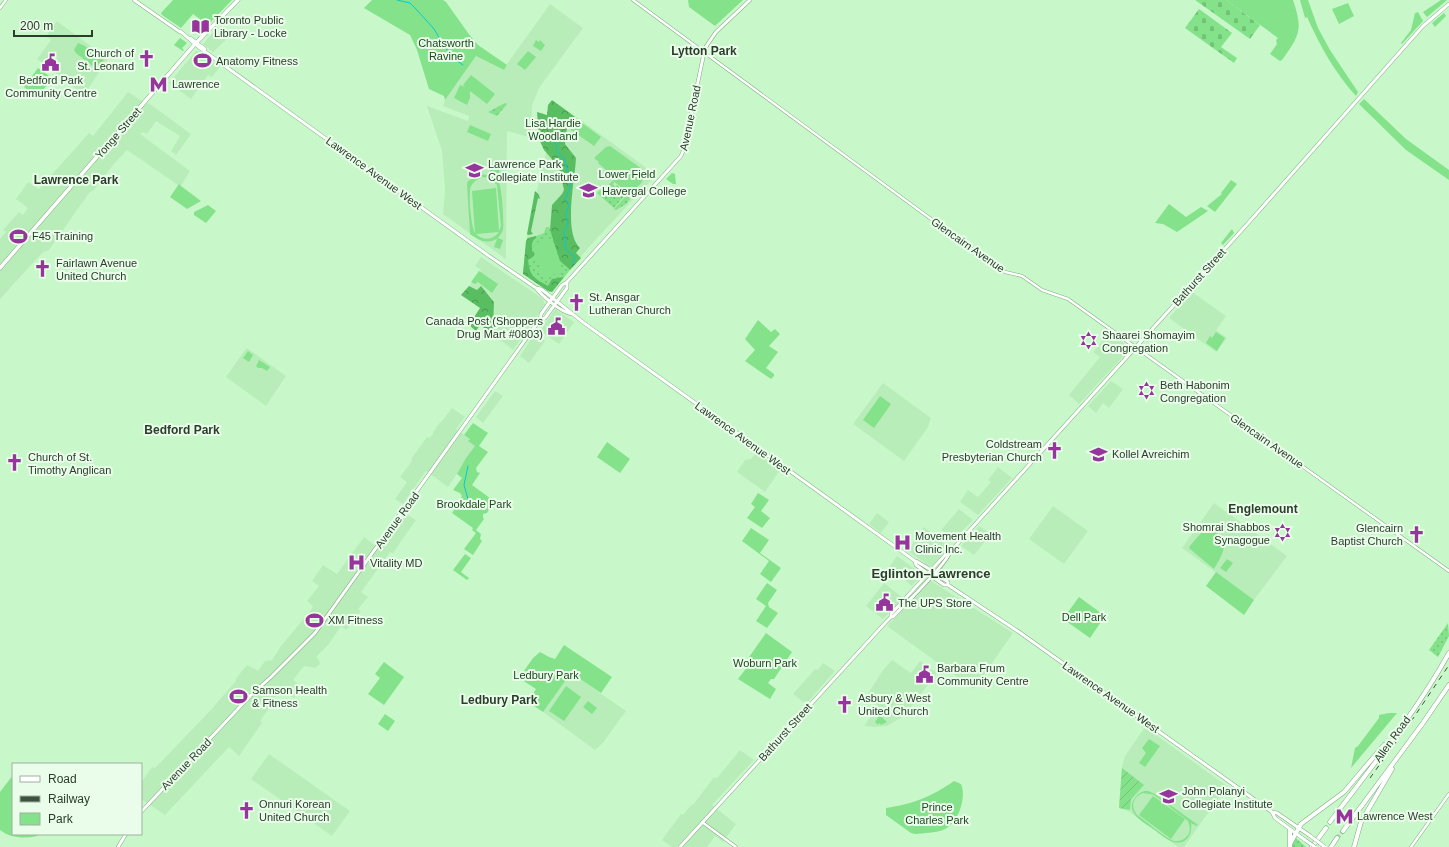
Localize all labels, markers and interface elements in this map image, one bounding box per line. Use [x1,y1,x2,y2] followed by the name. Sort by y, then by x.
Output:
[14,12,92,38] scale bar
[214,14,287,39] place label: Toronto Public Library - Locke
[191,16,211,36] library icon: Toronto Public Library - Locke
[20,19,53,33] text: 200 m
[418,37,474,62] park label: Chatsworth Ravine
[671,44,737,58] district label: Lytton Park
[77,47,135,72] place label: Church of St. Leonard
[137,49,157,69] church icon: Church of St. Leonard
[193,51,213,71] sports icon: Anatomy Fitness
[41,52,61,72] public building icon: Bedford Park Community Centre
[216,55,298,67] place label: Anatomy Fitness
[5,74,97,99] place label: Bedford Park Community Centre
[149,74,169,94] metro station icon: Lawrence
[172,78,220,90] place label: Lawrence
[677,84,703,152] street label: Avenue Road
[93,105,143,161] street label: Yonge Street
[525,117,581,142] park label: Lisa Hardie Woodland
[324,134,424,212] street label: Lawrence Avenue West
[488,158,579,183] place label: Lawrence Park Collegiate Institute
[465,160,485,180] school or university icon: Lawrence Park Collegiate Institute
[599,168,655,180] park label: Lower Field
[34,173,119,187] district label: Lawrence Park
[579,181,599,201] school or university icon: Havergal College
[602,185,686,197] place label: Havergal College
[929,215,1007,275] street label: Glencairn Avenue
[9,226,29,246] sports icon: F45 Training
[32,230,93,242] place label: F45 Training
[1170,246,1228,308] street label: Bathurst Street
[56,257,137,282] place label: Fairlawn Avenue United Church
[33,259,53,279] church icon: Fairlawn Avenue United Church
[589,291,671,316] place label: St. Ansgar Lutheran Church
[566,293,586,313] church icon: St. Ansgar Lutheran Church
[426,315,543,340] place label: Canada Post (Shoppers Drug Mart #0803)
[546,317,566,337] public building icon: Canada Post (Shoppers Drug Mart #0803)
[1102,329,1195,354] place label: Shaarei Shomayim Congregation
[1079,331,1099,351] synagogue icon: Shaarei Shomayim Congregation
[1160,379,1230,404] place label: Beth Habonim Congregation
[1137,381,1157,401] synagogue icon: Beth Habonim Congregation
[693,399,793,477] street label: Lawrence Avenue West
[1228,411,1306,471] street label: Glencairn Avenue
[144,423,220,437] district label: Bedford Park
[942,438,1042,463] place label: Coldstream Presbyterian Church
[1045,440,1065,460] church icon: Coldstream Presbyterian Church
[1089,444,1109,464] school or university icon: Kollel Avreichim
[1112,448,1189,460] place label: Kollel Avreichim
[28,451,111,476] place label: Church of St. Timothy Anglican
[5,453,25,473] church icon: Church of St. Timothy Anglican
[373,490,421,550] street label: Avenue Road
[436,498,512,510] park label: Brookdale Park
[1228,502,1298,516] district label: Englemount
[1183,521,1270,546] place label: Shomrai Shabbos Synagogue
[1331,522,1403,547] place label: Glencairn Baptist Church
[1273,523,1293,543] synagogue icon: Shomrai Shabbos Synagogue
[1406,524,1426,544] church icon: Glencairn Baptist Church
[915,530,1001,555] place label: Movement Health Clinic Inc.
[892,532,912,552] hospital icon: Movement Health Clinic Inc.
[347,553,367,573] hospital icon: Vitality MD
[370,557,422,569] place label: Vitality MD
[871,566,991,581] district label: Eglinton–Lawrence
[875,593,895,613] public building icon: The UPS Store
[898,597,972,609] place label: The UPS Store
[305,610,325,630] sports icon: XM Fitness
[1062,611,1107,623] park label: Dell Park
[328,614,384,626] place label: XM Fitness
[733,657,797,669] park label: Woburn Park
[1060,659,1162,735] street label: Lawrence Avenue West
[937,662,1029,687] place label: Barbara Frum Community Centre
[914,664,934,684] public building icon: Barbara Frum Community Centre
[513,669,579,681] park label: Ledbury Park
[252,684,327,709] place label: Samson Health & Fitness
[229,686,249,706] sports icon: Samson Health & Fitness
[858,692,931,717] place label: Asbury & West United Church
[461,693,538,707] district label: Ledbury Park
[835,694,855,714] church icon: Asbury & West United Church
[756,701,814,763] street label: Bathurst Street
[1371,714,1413,764] street label: Allen Road
[159,736,213,792] street label: Avenue Road
[12,763,142,835] legend
[48,772,77,786] text: Road
[1182,785,1273,810] place label: John Polanyi Collegiate Institute
[1159,787,1179,807] school or university icon: John Polanyi Collegiate Institute
[48,792,90,806] text: Railway
[259,798,331,823] place label: Onnuri Korean United Church
[236,800,256,820] church icon: Onnuri Korean United Church
[905,801,969,826] park label: Prince Charles Park
[1334,806,1354,826] metro station icon: Lawrence West
[1357,810,1433,822] place label: Lawrence West
[48,812,74,826] text: Park

